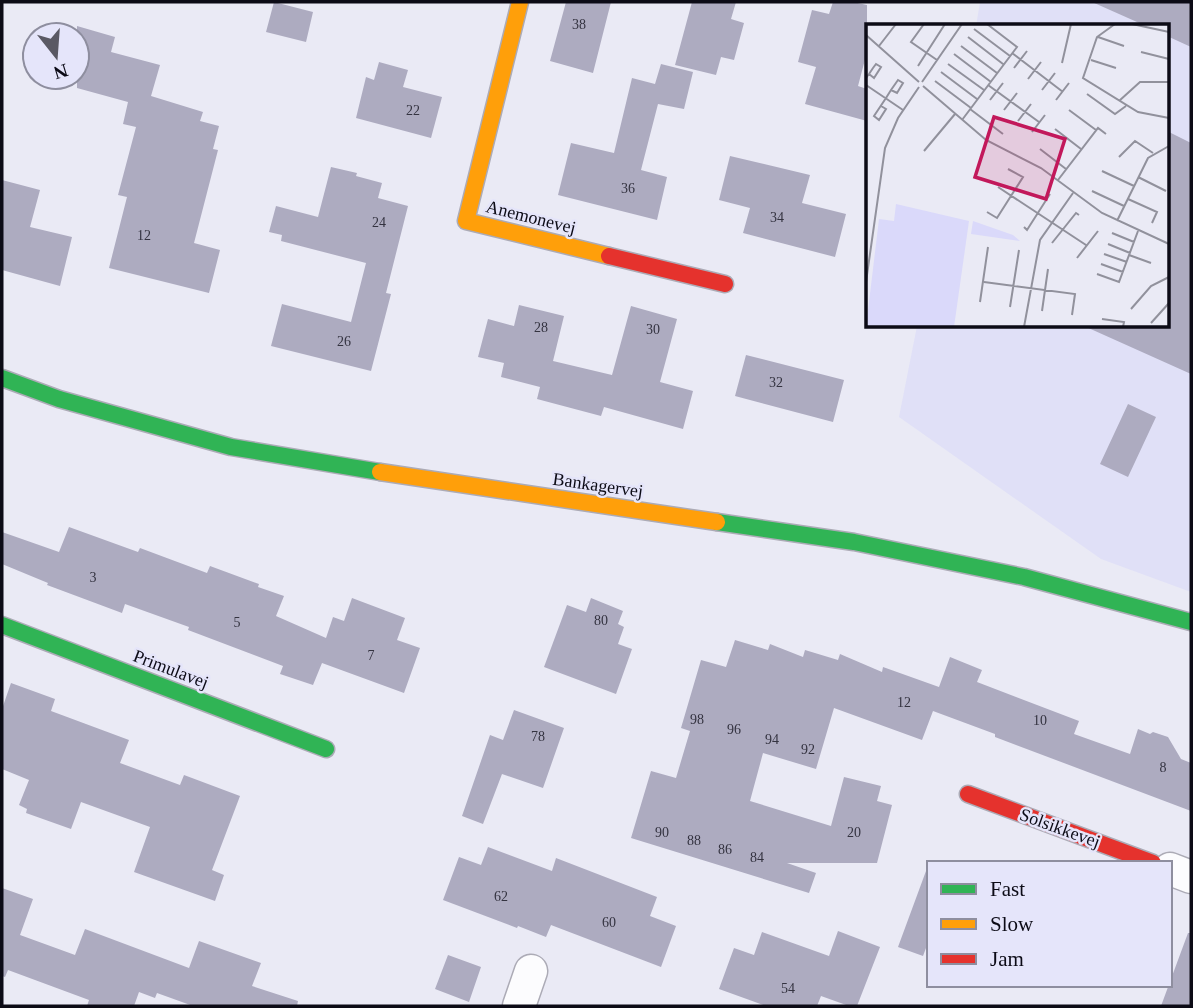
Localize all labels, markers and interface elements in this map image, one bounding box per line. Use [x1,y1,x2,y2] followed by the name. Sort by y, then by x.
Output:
[572,17,586,32] house number: 38
[21,21,91,91] north arrow
[866,24,1168,327] inset map
[51,60,70,84] text: N
[406,103,420,118] house number: 22
[621,181,635,196] house number: 36
[484,196,578,238] street label: Anemonevej
[770,210,784,225] house number: 34
[372,215,386,230] house number: 24
[137,228,151,243] house number: 12
[534,320,548,335] house number: 28
[646,322,660,337] house number: 30
[337,334,351,349] house number: 26
[769,375,783,390] house number: 32
[552,469,644,501] street label: Bankagervej
[90,570,97,585] house number: 3
[594,613,608,628] house number: 80
[234,615,241,630] house number: 5
[131,646,211,692] street label: Primulavej
[368,648,375,663] house number: 7
[897,695,911,710] house number: 12
[690,712,704,727] house number: 98
[1033,713,1047,728] house number: 10
[727,722,741,737] house number: 96
[531,729,545,744] house number: 78
[765,732,779,747] house number: 94
[801,742,815,757] house number: 92
[1160,760,1167,775] house number: 8
[1017,804,1103,852] street label: Solsikkevej
[655,825,669,840] house number: 90
[847,825,861,840] house number: 20
[687,833,701,848] house number: 88
[718,842,732,857] house number: 86
[750,850,764,865] house number: 84
[927,861,1172,987] legend
[990,877,1025,901] text: Fast
[494,889,508,904] house number: 62
[990,912,1034,936] text: Slow
[602,915,616,930] house number: 60
[990,947,1024,971] text: Jam
[781,981,795,996] house number: 54

